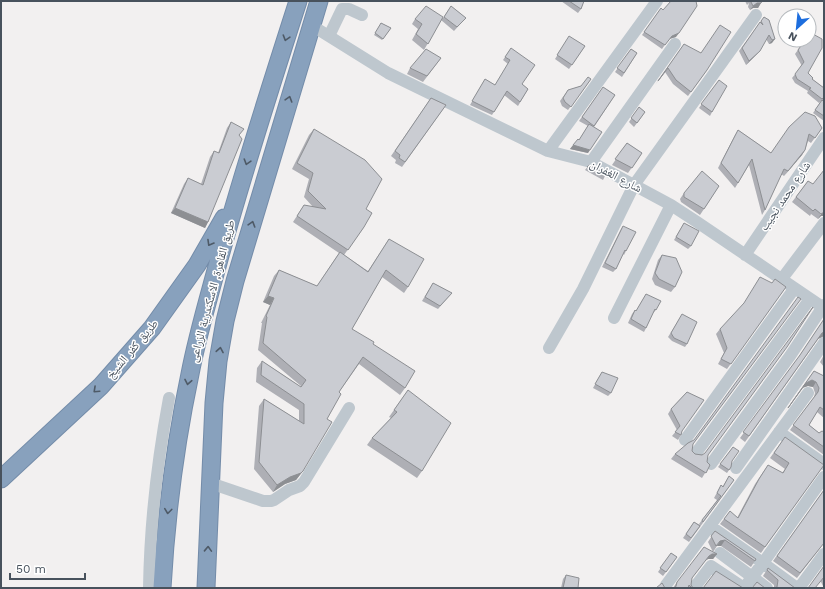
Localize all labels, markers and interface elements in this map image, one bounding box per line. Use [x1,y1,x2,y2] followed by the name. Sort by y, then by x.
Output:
[777,8,817,48] north arrow
[786,29,799,44] text: N
[282,35,291,42] one-way arrow
[284,96,293,103] one-way arrow
[587,157,644,196] street label: شارع الغفران
[243,159,252,166] one-way arrow
[757,159,814,234] street label: شارع محمد نجيب
[186,218,238,364] street label: طريق القاهرة, الاسكندرية الزراعى
[247,220,256,227] one-way arrow
[207,239,214,246] one-way arrow
[103,317,161,382] street label: طريق كفر الشيخ
[215,346,224,353] one-way arrow
[184,379,193,386] one-way arrow
[94,386,101,393] one-way arrow
[164,508,173,514] one-way arrow
[204,546,212,552] one-way arrow
[10,555,85,581] scale bar
[16,562,46,576] text: 50 m

